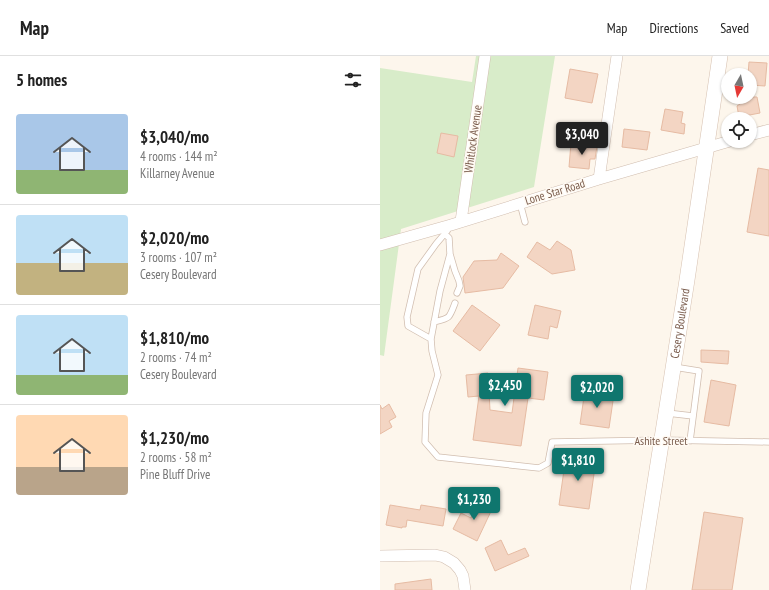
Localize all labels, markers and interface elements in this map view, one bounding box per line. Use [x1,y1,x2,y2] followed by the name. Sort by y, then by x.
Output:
[20,16,49,40] text: Map
[607,19,627,37] text: Map
[649,19,698,37] text: Directions
[720,19,749,37] text: Saved
[721,68,757,104] north arrow
[721,68,757,148] map controls
[16,69,67,91] text: 5 homes
[342,69,364,91] icon: filters
[460,104,485,174] street label: Whitlock Avenue
[721,112,757,148] button: locate
[549,122,615,156] pin: $3,040
[140,126,209,148] text: $3,040/mo
[565,126,599,143] text: $3,040
[48,130,96,178] icon: home
[140,148,218,165] text: 4 rooms · 144 m²
[140,165,215,182] text: Killarney Avenue
[523,175,587,208] street label: Lone Star Road
[140,227,209,249] text: $2,020/mo
[48,231,96,279] icon: home
[140,249,217,266] text: 3 rooms · 107 m²
[140,266,217,283] text: Cesery Boulevard
[667,287,693,359] street label: Cesery Boulevard
[140,327,209,349] text: $1,810/mo
[48,331,96,379] icon: home
[140,349,212,366] text: 2 rooms · 74 m²
[140,366,217,383] text: Cesery Boulevard
[472,373,538,407] pin: $2,450
[564,375,630,409] pin: $2,020
[488,377,522,394] text: $2,450
[580,379,614,396] text: $2,020
[140,427,209,449] text: $1,230/mo
[48,431,96,479] icon: home
[634,433,688,448] street label: Ashite Street
[545,448,611,482] pin: $1,810
[140,449,212,466] text: 2 rooms · 58 m²
[561,452,595,469] text: $1,810
[140,466,210,483] text: Pine Bluff Drive
[441,487,507,521] pin: $1,230
[457,491,491,508] text: $1,230

